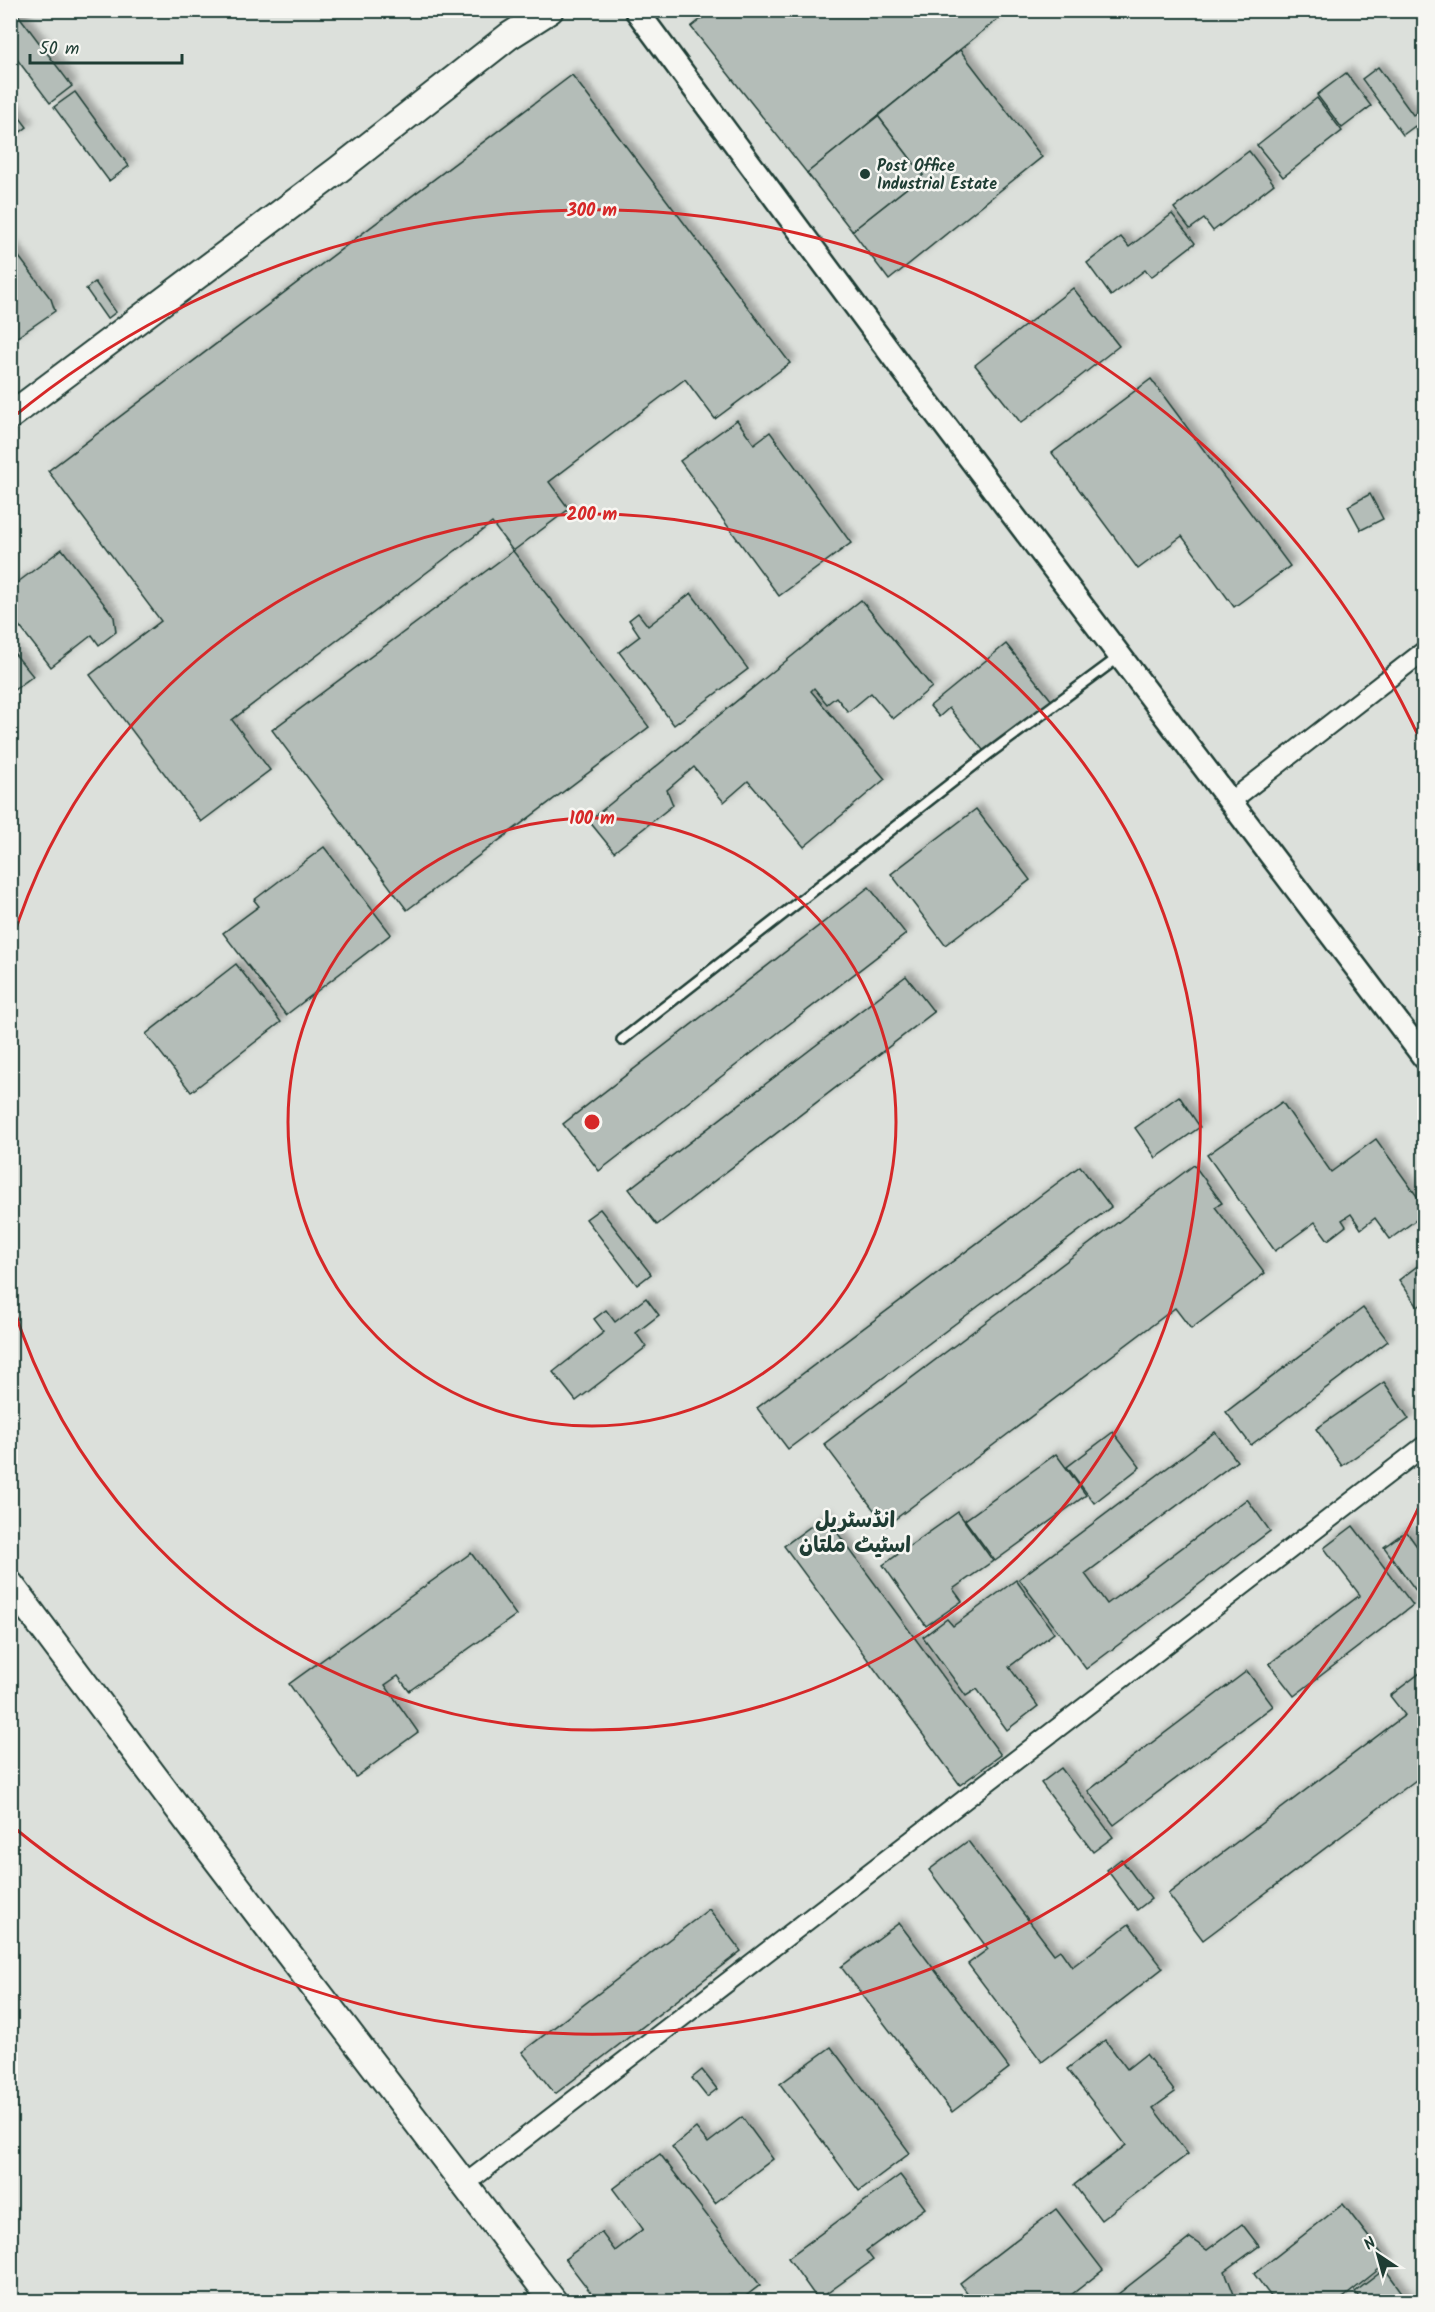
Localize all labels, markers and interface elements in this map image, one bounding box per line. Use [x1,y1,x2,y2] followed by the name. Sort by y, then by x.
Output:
[30,27,182,65] scale bar
[39,35,79,64] text: 50 m
[877,154,997,197] place label: Post Office Industrial Estate
[858,167,872,181] marker: Post Office Industrial Estate
[566,197,617,226] text: 300 m
[567,501,618,530] text: 200 m
[569,805,615,834] text: 100 m
[582,1112,602,1132] centre of rings
[799,1504,911,1564] district label: انڈسٹریل اسٹیٹ ملتان
[1348,2225,1408,2285] north arrow
[1359,2231,1382,2257] text: N

